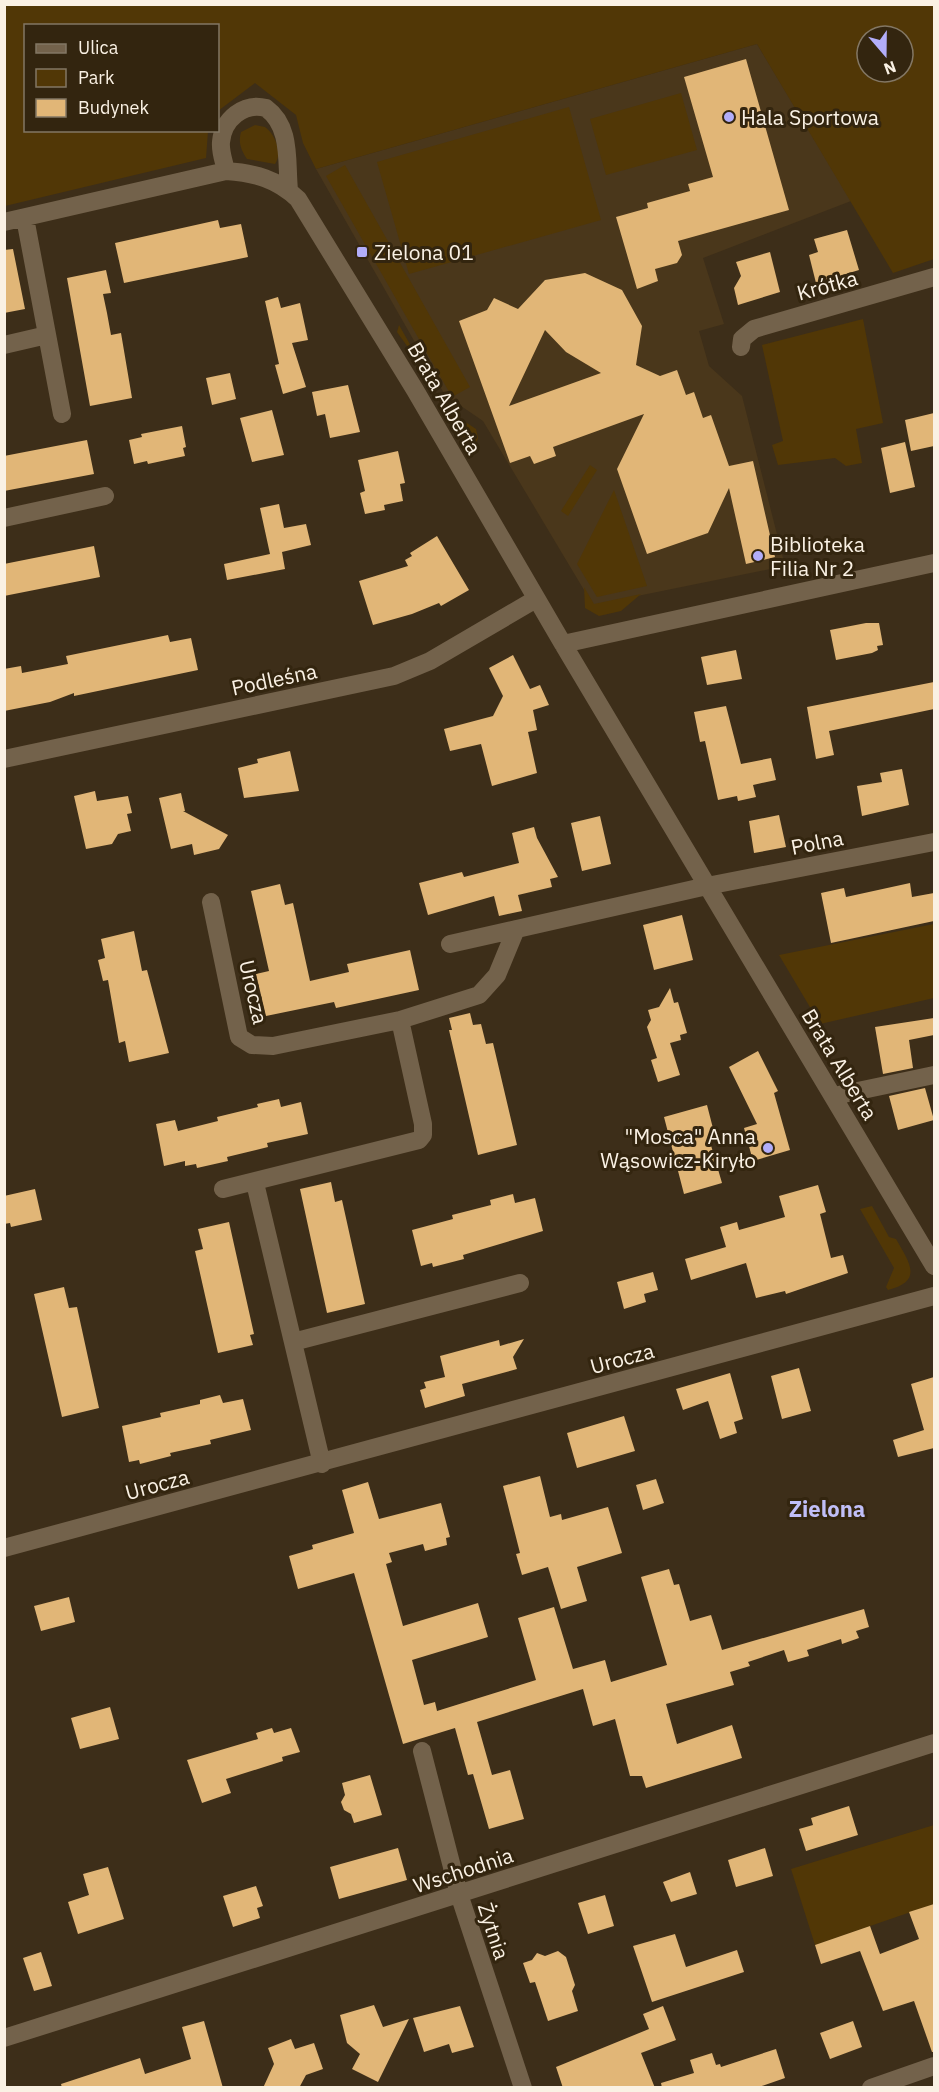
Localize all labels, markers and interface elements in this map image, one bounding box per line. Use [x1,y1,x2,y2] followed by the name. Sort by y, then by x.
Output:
[24,24,219,132] legend
[855,24,915,84] north arrow
[78,36,119,59] text: Ulica
[881,57,899,79] text: N
[78,66,115,89] text: Park
[78,96,150,119] text: Budynek
[741,103,879,131] place label: Hala Sportowa
[722,110,736,124] marker: Hala Sportowa
[374,238,474,266] place label: Zielona 01
[355,245,369,259] marker: Zielona 01
[793,263,861,307] street label: Krótka
[402,337,488,459] street label: Brata Alberta
[770,530,865,582] place label: Biblioteka Filia Nr 2
[751,549,765,563] marker: Biblioteka Filia Nr 2
[229,656,319,702] street label: Podleśna
[788,823,846,861] street label: Polna
[233,957,275,1027] street label: Urocza
[796,1003,884,1125] street label: Brata Alberta
[600,1122,756,1174] place label: "Mosca" Anna Wąsowicz-Kiryło
[761,1141,775,1155] marker: "Mosca" Anna Wąsowicz-Kiryło
[587,1336,657,1380] street label: Urocza
[122,1462,192,1506] street label: Urocza
[789,1494,865,1523] district label: Zielona
[409,1841,517,1899] street label: Wschodnia
[472,1899,516,1963] street label: Żytnia

